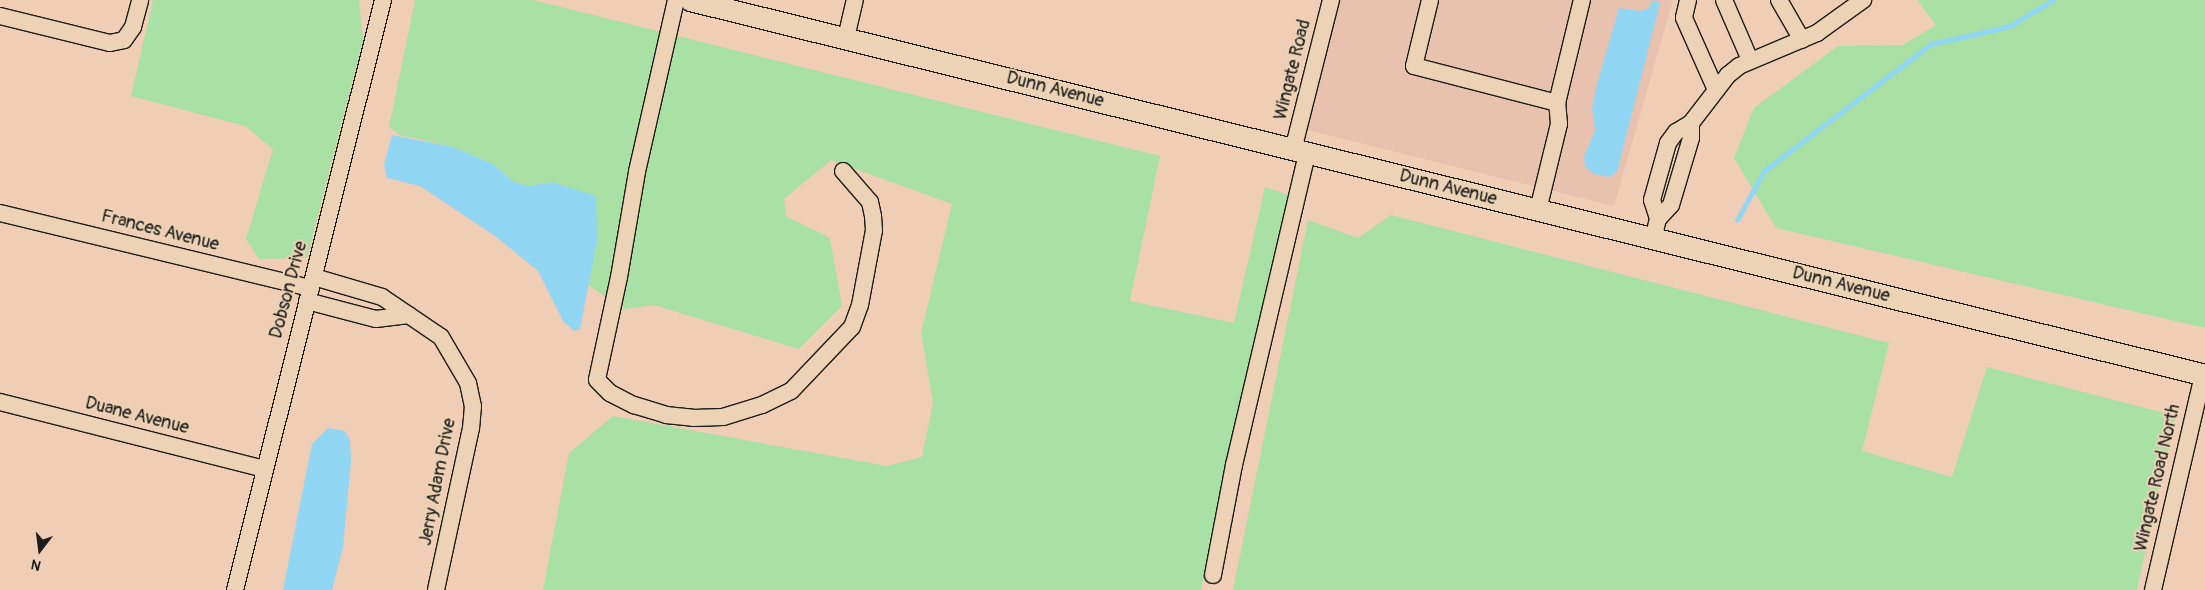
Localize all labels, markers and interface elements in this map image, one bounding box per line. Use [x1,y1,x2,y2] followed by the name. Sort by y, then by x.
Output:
[1270,18,1316,122] street label: Wingate Road
[1004,67,1106,113] street label: Dunn Avenue
[1397,165,1499,211] street label: Dunn Avenue
[99,206,221,256] street label: Frances Avenue
[266,239,312,341] street label: Dobson Drive
[1790,262,1892,308] street label: Dunn Avenue
[83,393,191,439] street label: Duane Avenue
[2131,402,2185,554] street label: Wingate Road North
[415,417,461,547] street label: Jerry Adam Drive
[15,525,65,575] north arrow
[29,556,43,574] text: N

